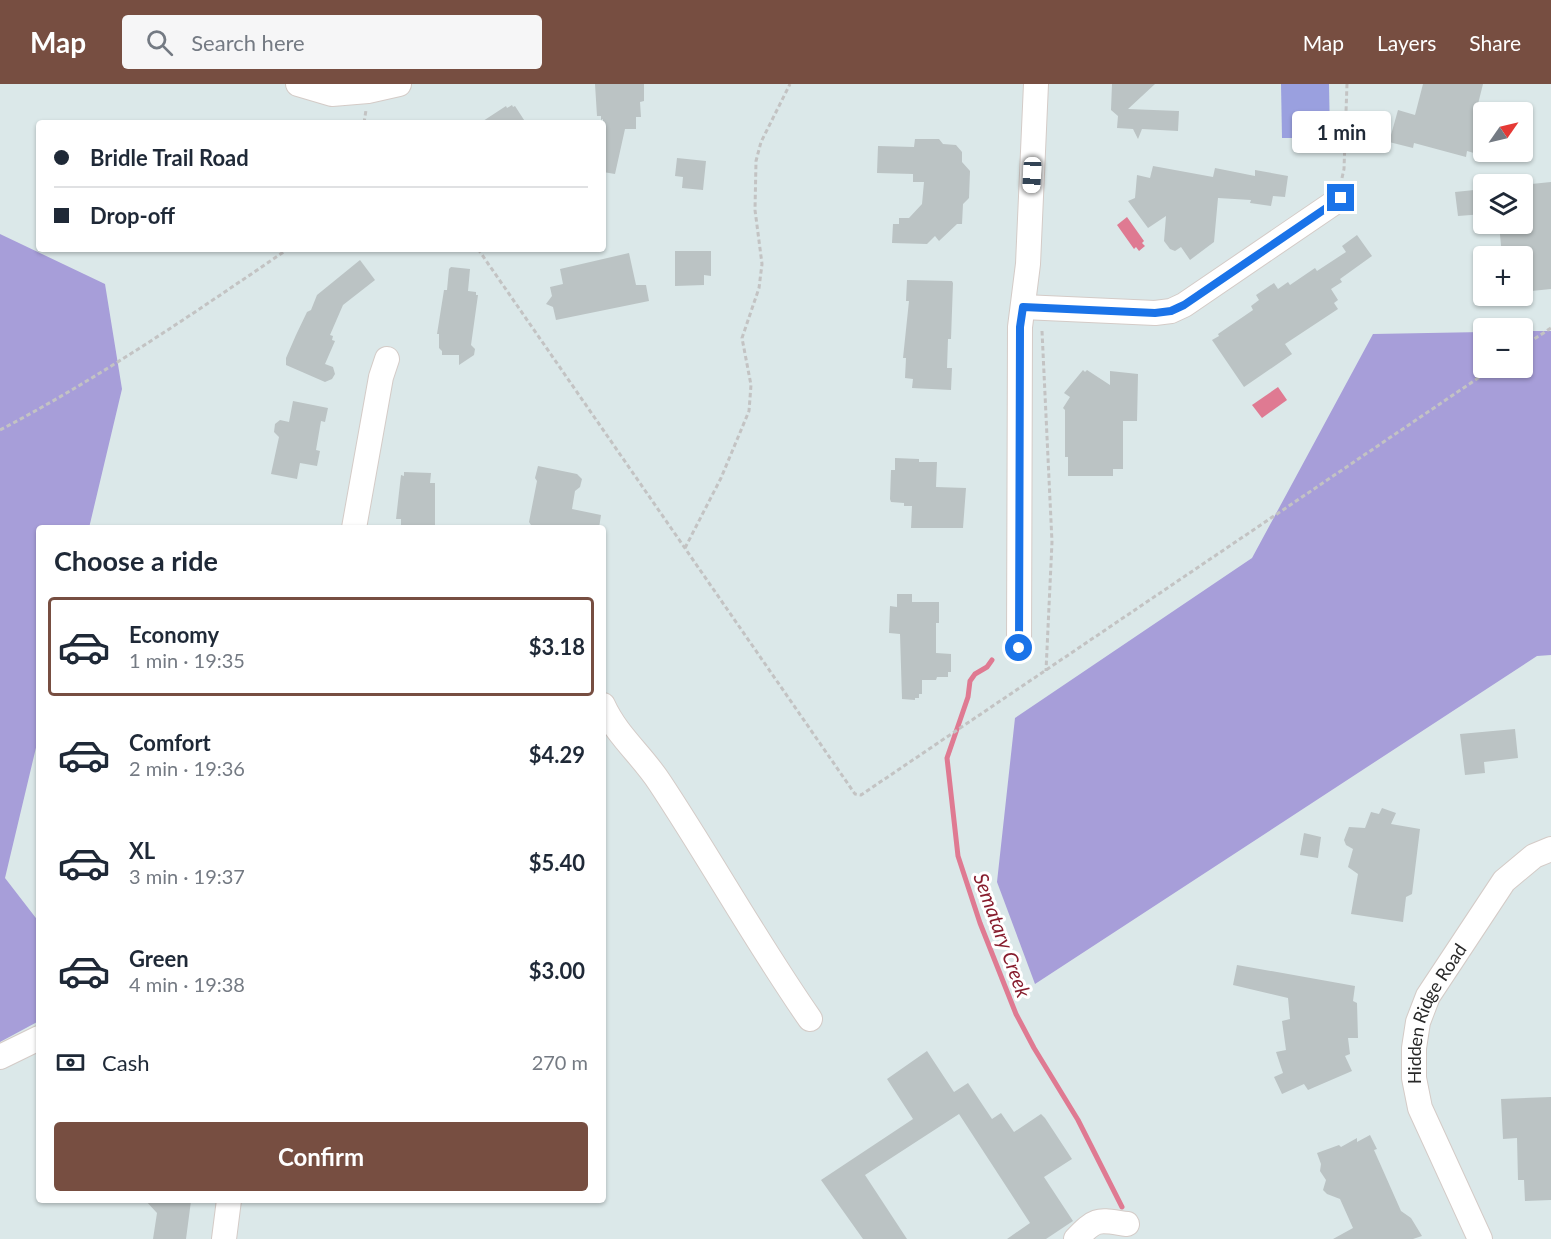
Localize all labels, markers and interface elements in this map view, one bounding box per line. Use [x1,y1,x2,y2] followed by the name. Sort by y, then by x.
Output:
[122,15,542,69] search box
[30,25,86,59] text: Map
[143,26,176,59] icon: search
[191,29,305,56] text: Search here
[1303,30,1344,55] text: Map
[1377,30,1436,55] text: Layers
[1469,30,1521,55] text: Share
[1473,102,1533,162] north arrow
[1473,102,1533,378] map controls
[1292,111,1390,153] callout: 1 min
[1317,120,1366,144] text: 1 min
[90,144,249,171] text: Bridle Trail Road
[1022,157,1042,193] car
[1473,174,1533,234] button: layers
[1327,184,1354,211] route end
[90,202,175,229] text: Drop-off
[1473,246,1533,306] button: +
[1473,318,1533,378] button: −
[54,544,218,577] text: Choose a ride
[57,620,111,674] icon: car
[129,621,219,648] text: Economy
[529,633,585,660] text: $3.18
[1005,634,1032,661] route start
[129,648,245,672] text: 1 min · 19:35
[57,728,111,782] icon: car
[129,729,211,756] text: Comfort
[529,741,585,768] text: $4.29
[129,756,245,780] text: 2 min · 19:36
[57,836,111,890] icon: car
[129,837,155,864] text: XL
[529,849,585,876] text: $5.40
[129,864,245,888] text: 3 min · 19:37
[969,869,1037,1001] water label: Sematary Creek
[1403,939,1471,1084] street label: Hidden Ridge Road
[57,944,111,998] icon: car
[129,945,189,972] text: Green
[529,957,585,984] text: $3.00
[129,972,245,996] text: 4 min · 19:38
[54,1046,87,1079] icon: cash
[102,1049,149,1076] text: Cash
[532,1050,588,1074] text: 270 m
[54,1122,588,1191] button: Confirm

